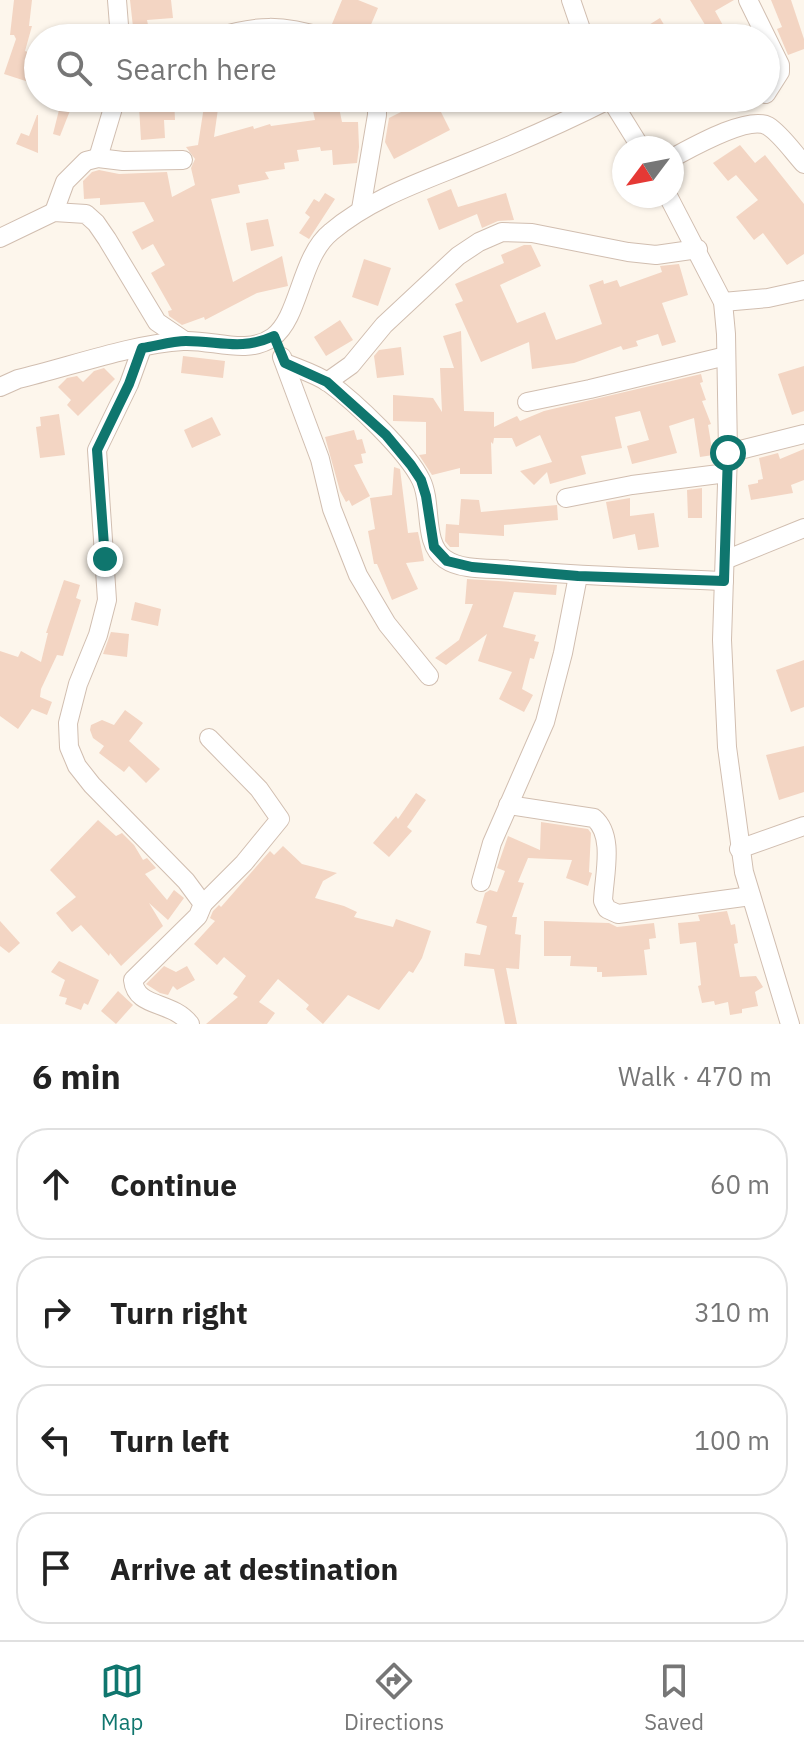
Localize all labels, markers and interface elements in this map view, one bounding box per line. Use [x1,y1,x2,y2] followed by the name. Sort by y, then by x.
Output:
[24,24,780,112] search box
[52,46,96,90] icon: search
[116,49,277,88] text: Search here
[612,136,684,208] north arrow
[710,435,746,471] route start
[87,541,123,577] route end
[32,1054,121,1098] text: 6 min
[618,1059,772,1093] text: Walk · 470 m
[34,1162,78,1206] icon: ahead
[110,1165,237,1204] text: Continue
[710,1167,770,1201] text: 60 m
[34,1290,78,1334] icon: right
[110,1293,248,1332] text: Turn right
[694,1295,770,1329] text: 310 m
[34,1418,78,1462] icon: left
[110,1421,229,1460] text: Turn left
[694,1423,770,1457] text: 100 m
[34,1546,78,1590] icon: arrive
[110,1549,398,1588] text: Arrive at destination
[100,1659,144,1736] tab: Map
[344,1659,444,1736] tab: Directions
[644,1659,704,1736] tab: Saved

